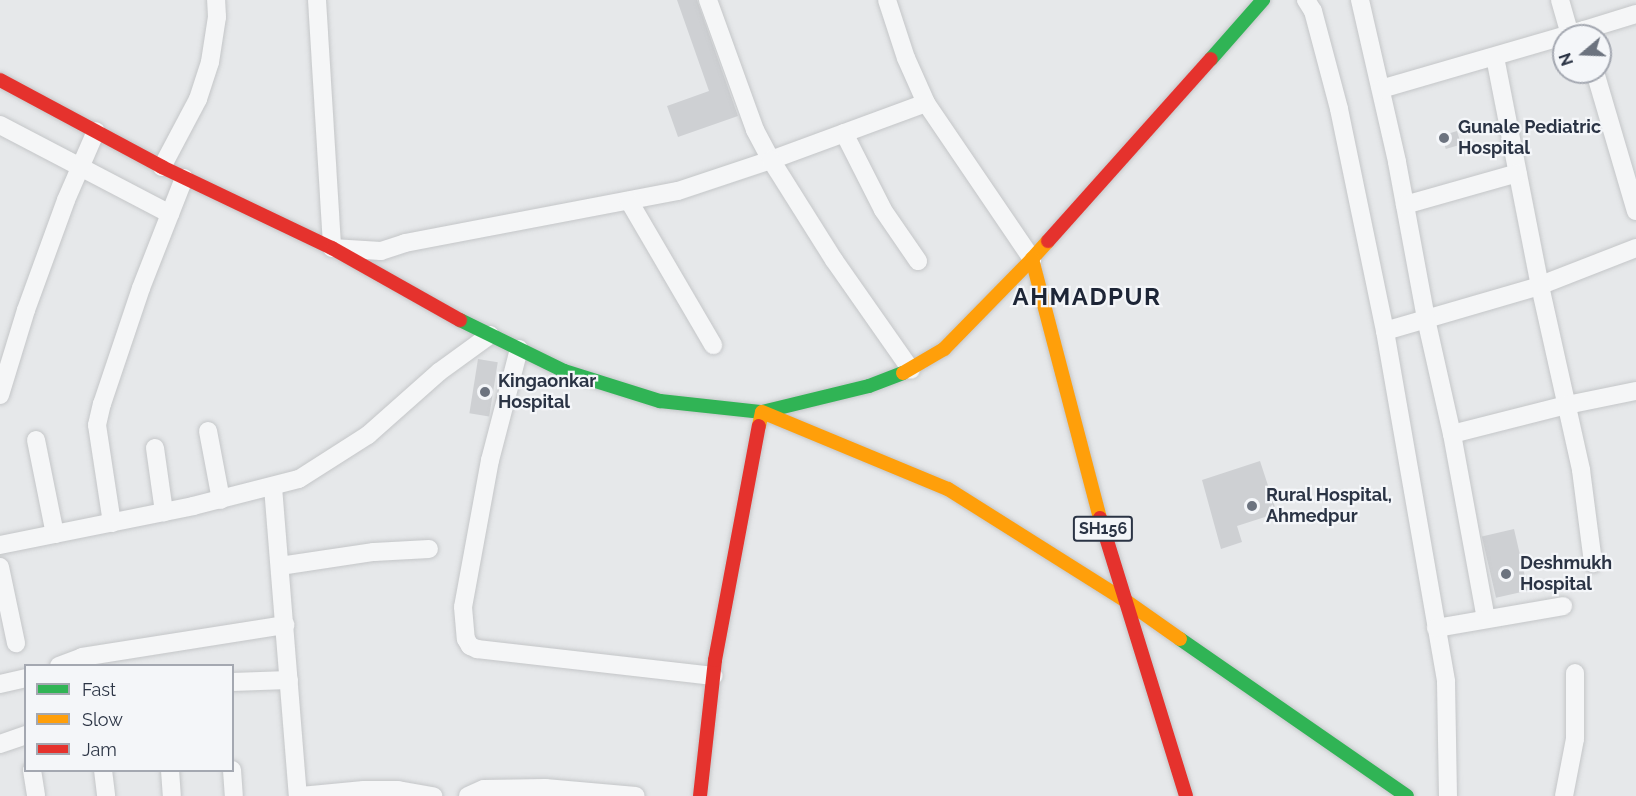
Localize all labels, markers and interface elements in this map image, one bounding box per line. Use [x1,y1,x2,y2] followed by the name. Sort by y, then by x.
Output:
[1552,24,1612,84] north arrow
[1555,51,1577,68] text: N
[1458,117,1601,160] place label: Gunale Pediatric Hospital
[1435,129,1453,147] marker: Gunale Pediatric Hospital
[1013,283,1161,311] district label: AHMADPUR
[498,371,596,413] place label: Kingaonkar Hospital
[476,383,494,401] marker: Kingaonkar Hospital
[1266,485,1392,528] place label: Rural Hospital, Ahmedpur
[1243,497,1261,515] marker: Rural Hospital, Ahmedpur
[1072,516,1134,542] road number: SH156
[1520,553,1612,596] place label: Deshmukh Hospital
[1497,565,1515,583] marker: Deshmukh Hospital
[24,664,234,772] legend
[82,679,116,700] text: Fast
[82,709,123,730] text: Slow
[82,739,117,760] text: Jam

